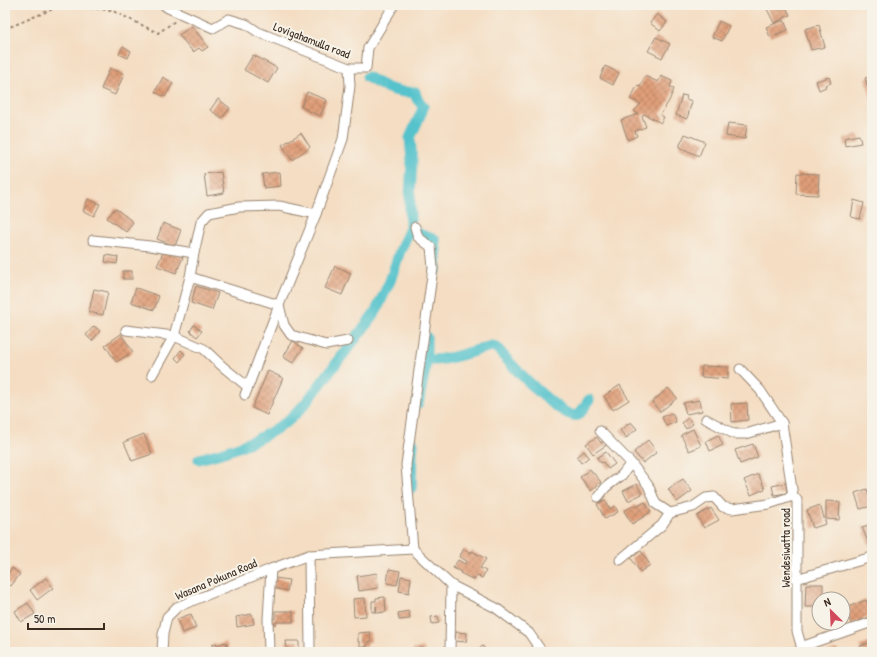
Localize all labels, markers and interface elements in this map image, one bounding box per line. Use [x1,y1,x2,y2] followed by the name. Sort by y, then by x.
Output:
[271,18,353,63] street label: Lovigahamulla road
[777,508,794,588] street label: Wendesiwatta road
[173,554,260,604] street label: Wasana Pokuna Road
[811,591,851,631] north arrow
[821,594,833,609] text: N
[28,605,104,631] scale bar
[34,610,55,627] text: 50 m

